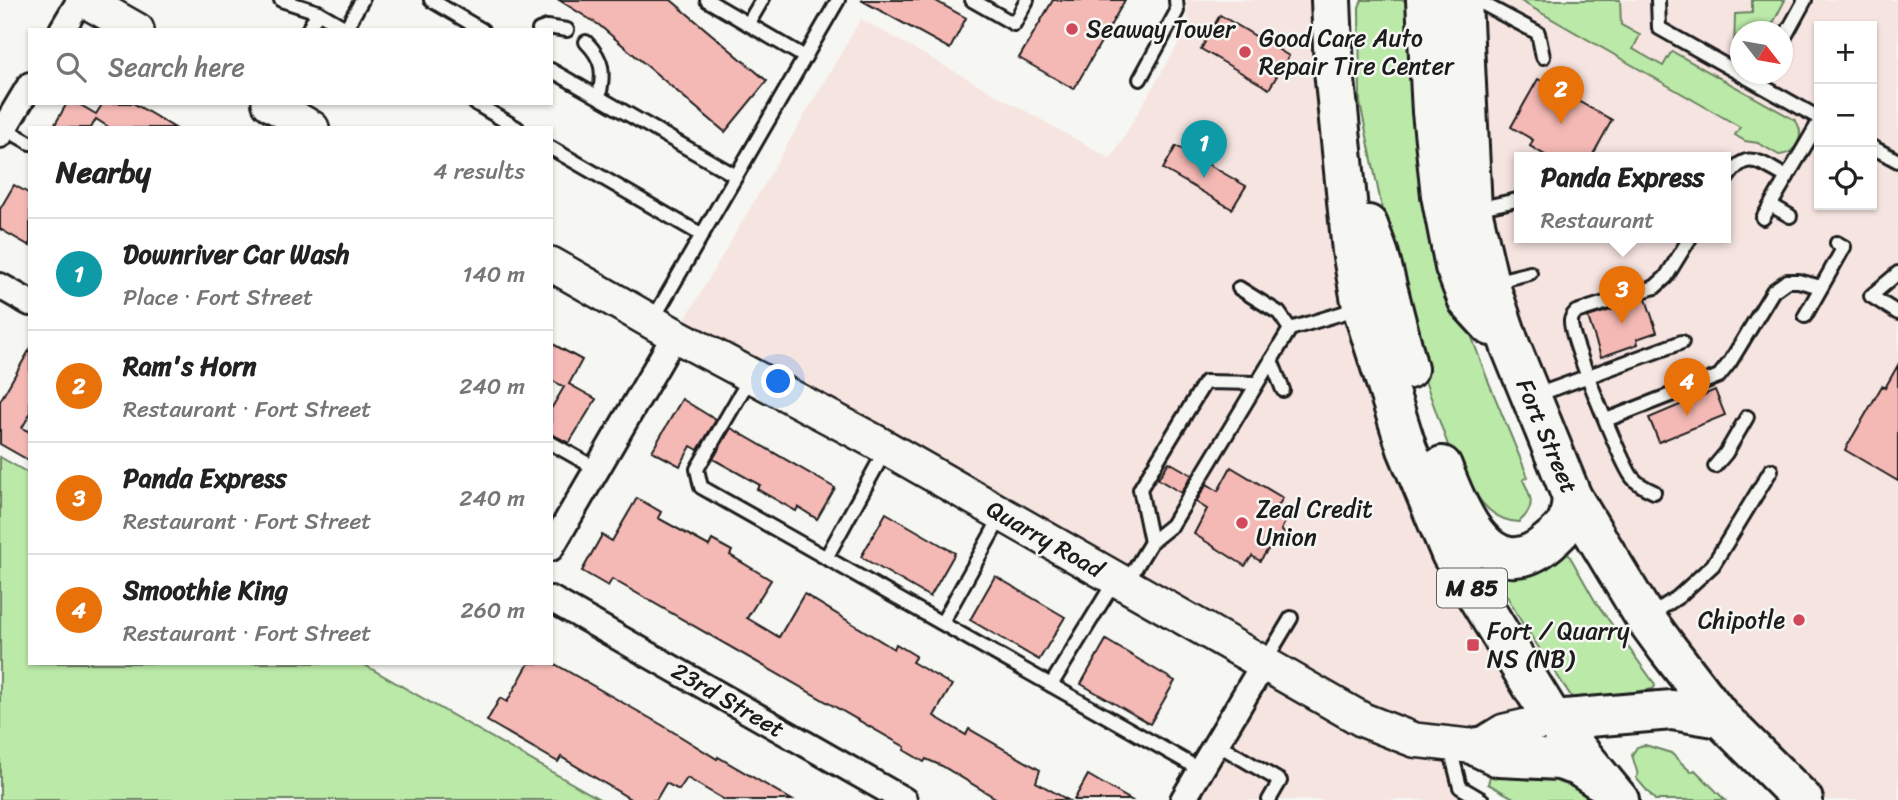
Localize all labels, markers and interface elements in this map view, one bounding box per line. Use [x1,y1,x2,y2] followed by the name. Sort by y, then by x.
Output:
[1086,8,1237,50] place label: Seaway Tower
[1259,17,1455,87] place label: Good Care Auto Repair Tire Center
[1064,21,1080,37] marker: Seaway Tower
[1730,21,1793,84] north arrow
[1814,21,1877,210] map controls
[1814,21,1877,84] button: +
[28,28,553,105] search box
[108,44,245,90] text: Search here
[1237,44,1253,60] marker: Good Care Auto Repair Tire Center
[52,48,90,86] icon: search
[1538,66,1584,124] pin: 2
[1814,84,1877,147] button: −
[1181,120,1227,178] pin: 1
[56,145,151,199] text: Nearby
[1814,147,1877,210] button: locate
[433,151,525,192] text: 4 results
[1514,152,1731,243] popup
[1541,154,1704,200] text: Panda Express
[1541,200,1654,241] text: Restaurant
[123,231,349,277] text: Downriver Car Wash
[74,254,84,295] text: 1
[463,254,525,295] text: 140 m
[1599,266,1645,324] pin: 3
[123,277,313,318] text: Place · Fort Street
[123,343,257,389] text: Ram's Horn
[1664,358,1710,416] pin: 4
[761,364,795,398] your location
[72,366,86,407] text: 2
[459,366,525,407] text: 240 m
[1504,372,1590,500] street label: Fort Street
[123,389,371,430] text: Restaurant · Fort Street
[123,455,287,501] text: Panda Express
[73,478,85,519] text: 3
[459,478,525,519] text: 240 m
[978,488,1114,591] street label: Quarry Road
[1256,488,1373,558] place label: Zeal Credit Union
[123,501,371,542] text: Restaurant · Fort Street
[1234,515,1250,531] marker: Zeal Credit Union
[123,567,288,613] text: Smoothie King
[1437,568,1507,608] road number: M 85
[72,590,86,631] text: 4
[460,590,525,631] text: 260 m
[1698,599,1785,641] place label: Chipotle
[1487,610,1630,680] place label: Fort / Quarry NS (NB)
[1791,612,1807,628] marker: Chipotle
[123,613,371,654] text: Restaurant · Fort Street
[1465,637,1481,653] marker: Fort / Quarry NS (NB)
[663,650,793,750] street label: 23rd Street

